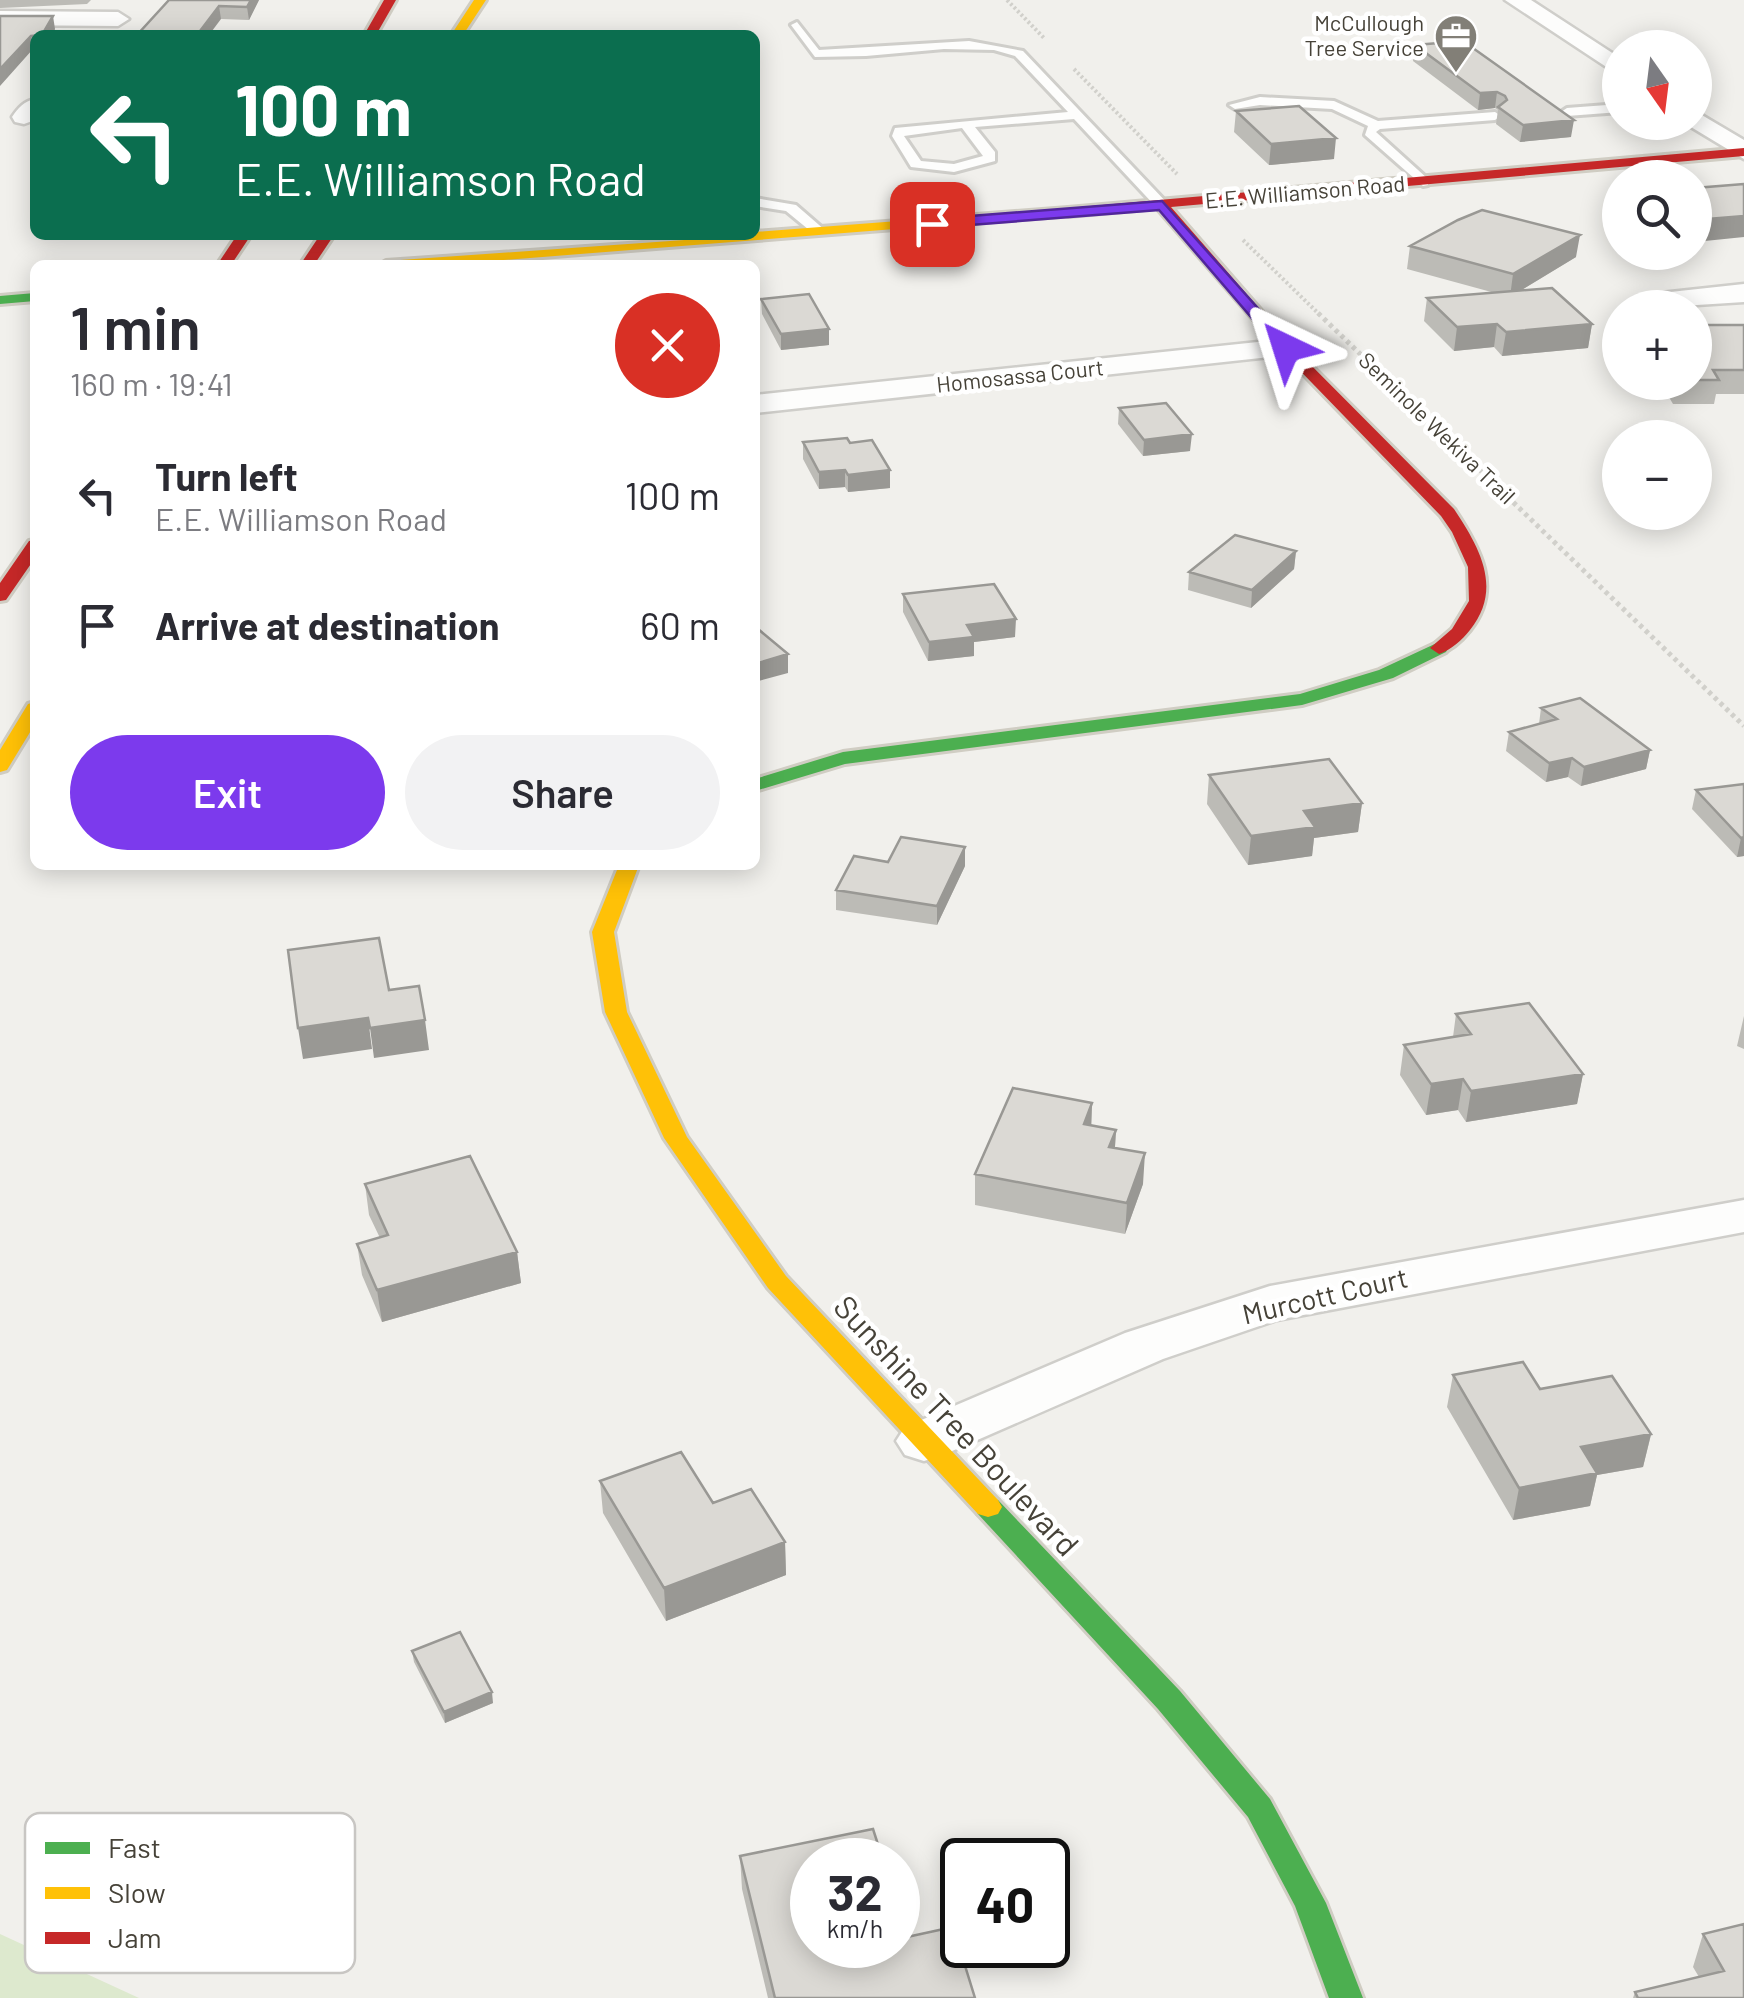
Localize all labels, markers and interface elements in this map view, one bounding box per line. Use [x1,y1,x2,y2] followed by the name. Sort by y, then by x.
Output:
[1305,9,1424,60] place label: McCullough Tree Service
[1433,13,1479,74] office icon: McCullough Tree Service
[1602,30,1712,140] north arrow
[1602,30,1712,530] map controls
[235,66,412,150] text: 100 m
[70,70,200,200] icon: left
[235,151,646,205] text: E.E. Williamson Road
[1602,160,1712,270] button: search
[1204,169,1406,213] street label: E.E. Williamson Road
[890,182,975,267] pin
[905,197,960,252] icon: arrive
[70,290,201,362] text: 1 min
[1602,290,1712,400] button: +
[615,293,720,398] button: close
[1234,296,1338,400] position arrow
[1354,346,1521,509] street label: Seminole Wekiva Trail
[935,353,1105,397] street label: Homosassa Court
[70,364,233,402] text: 160 m · 19:41
[1602,420,1712,530] button: −
[155,453,298,499] text: Turn left
[70,468,125,523] icon: left
[625,472,720,518] text: 100 m
[155,499,447,537] text: E.E. Williamson Road
[70,598,125,653] icon: arrive
[155,602,500,648] text: Arrive at destination
[640,602,720,648] text: 60 m
[70,735,385,850] button: Exit
[405,735,720,850] button: Share
[1239,1259,1411,1331] street label: Murcott Court
[827,1287,1088,1563] street label: Sunshine Tree Boulevard
[25,1813,355,1973] legend
[108,1830,161,1864] text: Fast
[940,1838,1070,1968] speed limit sign: 40
[827,1861,882,1921] text: 32
[108,1875,166,1909] text: Slow
[827,1913,883,1943] text: km/h
[108,1920,162,1954] text: Jam

